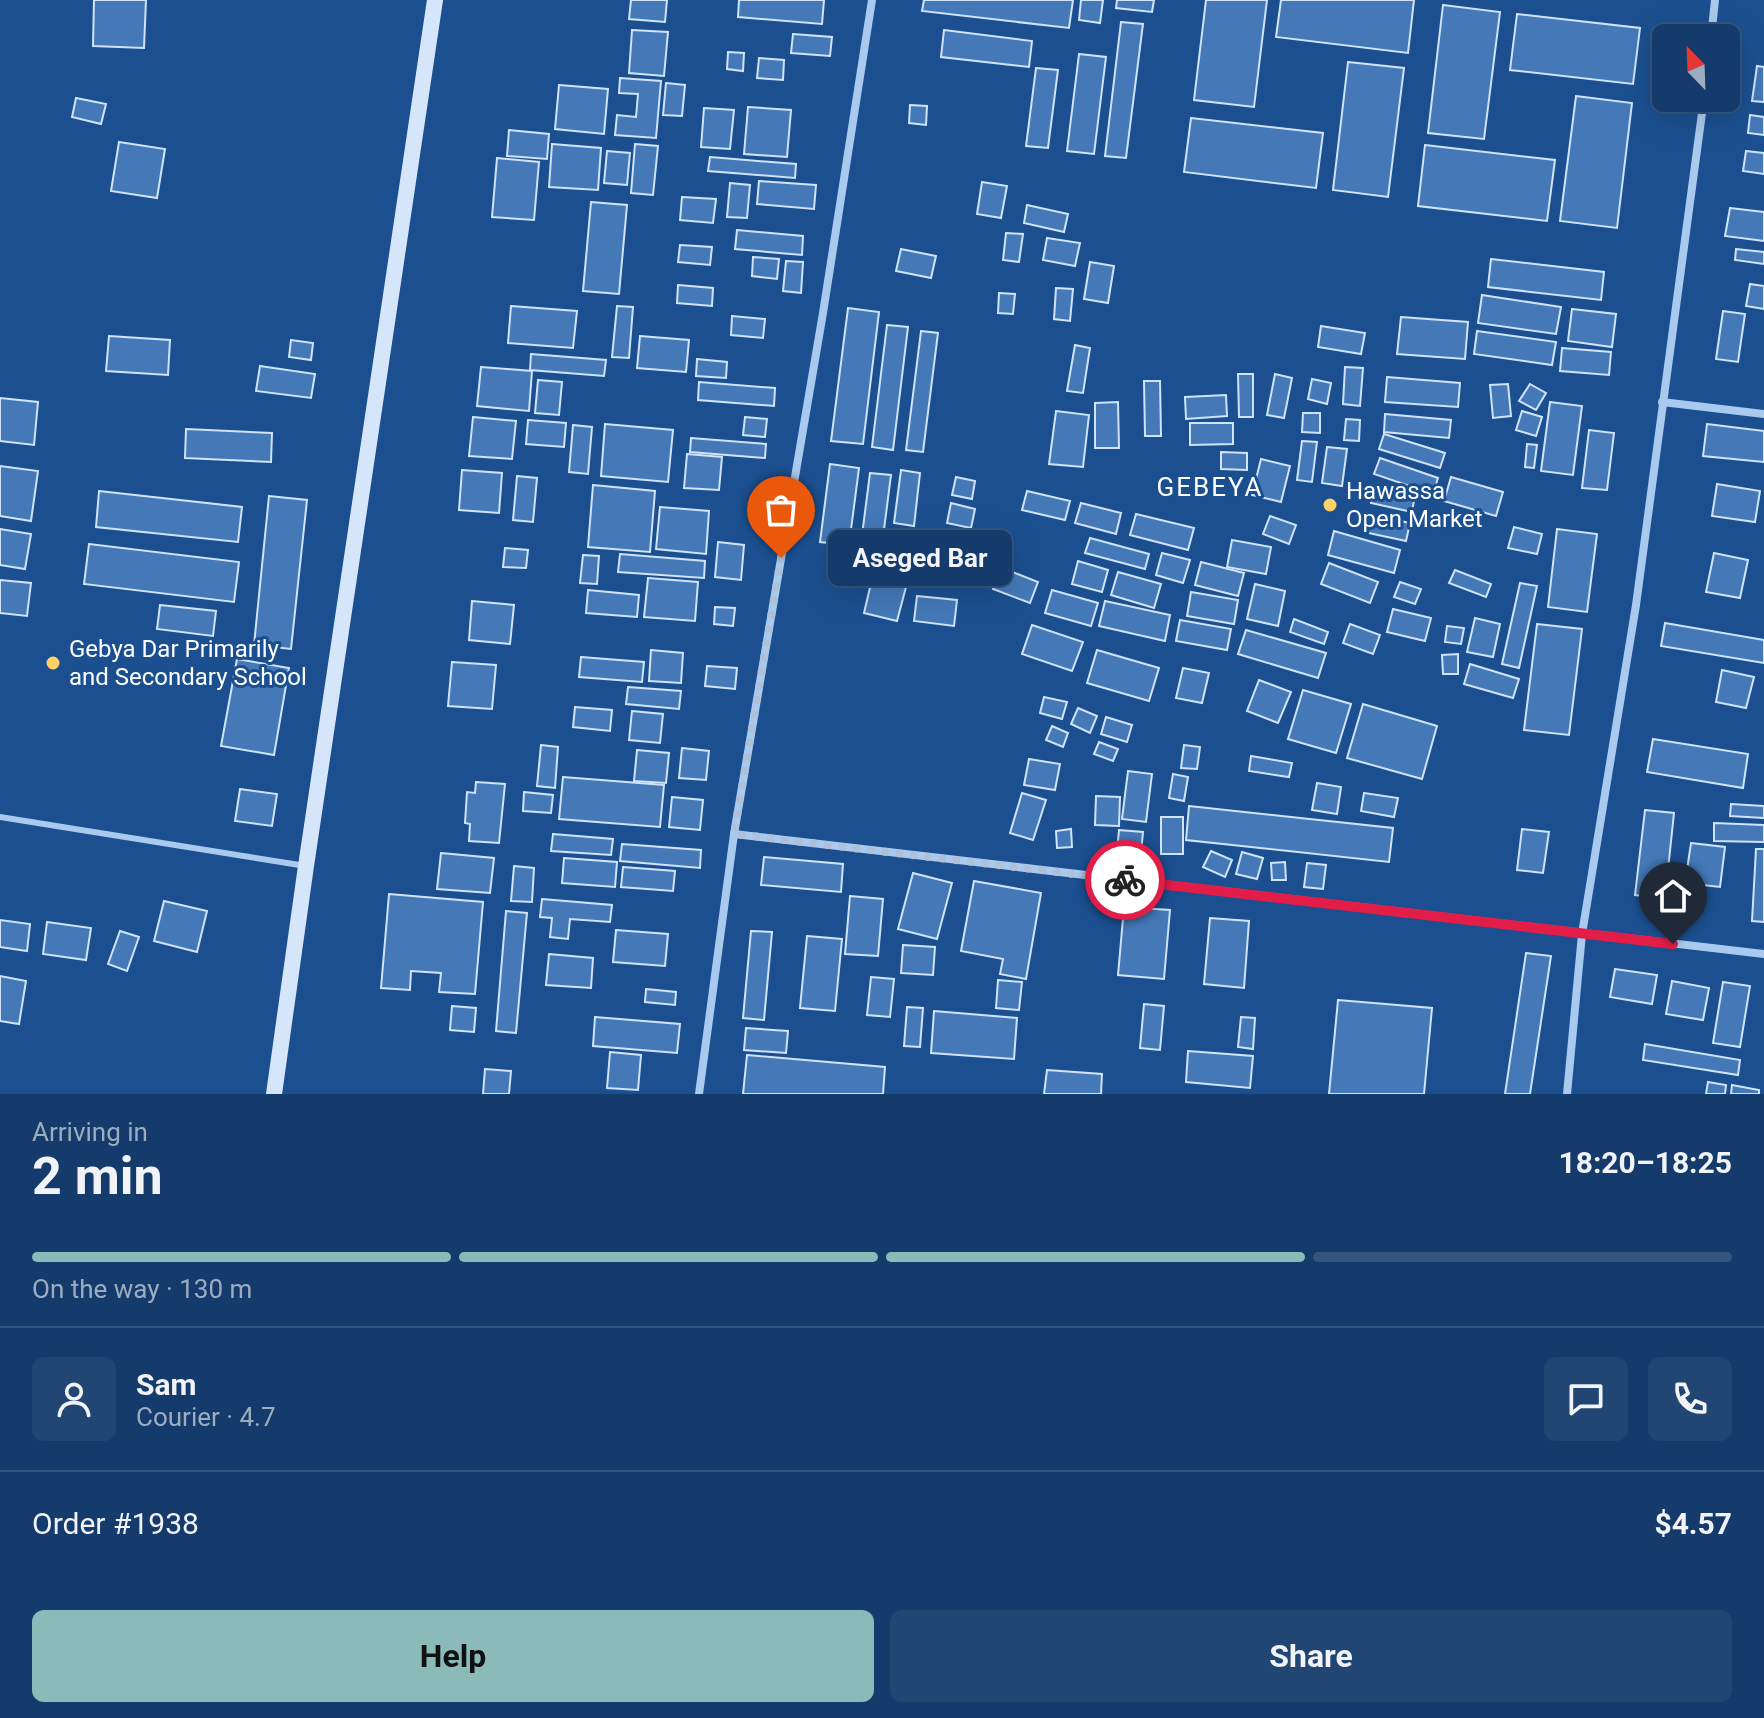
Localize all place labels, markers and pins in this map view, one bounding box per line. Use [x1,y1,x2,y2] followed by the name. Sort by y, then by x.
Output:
[747,476,815,558] pin
[1346,477,1483,533] place label: Hawassa Open Market
[1321,496,1339,514] marker: Hawassa Open Market
[829,530,1013,586] callout: Aseged Bar
[69,635,307,691] place label: Gebya Dar Primarily and Secondary School
[44,654,62,672] marker: Gebya Dar Primarily and Secondary School
[1639,862,1707,944] pin

